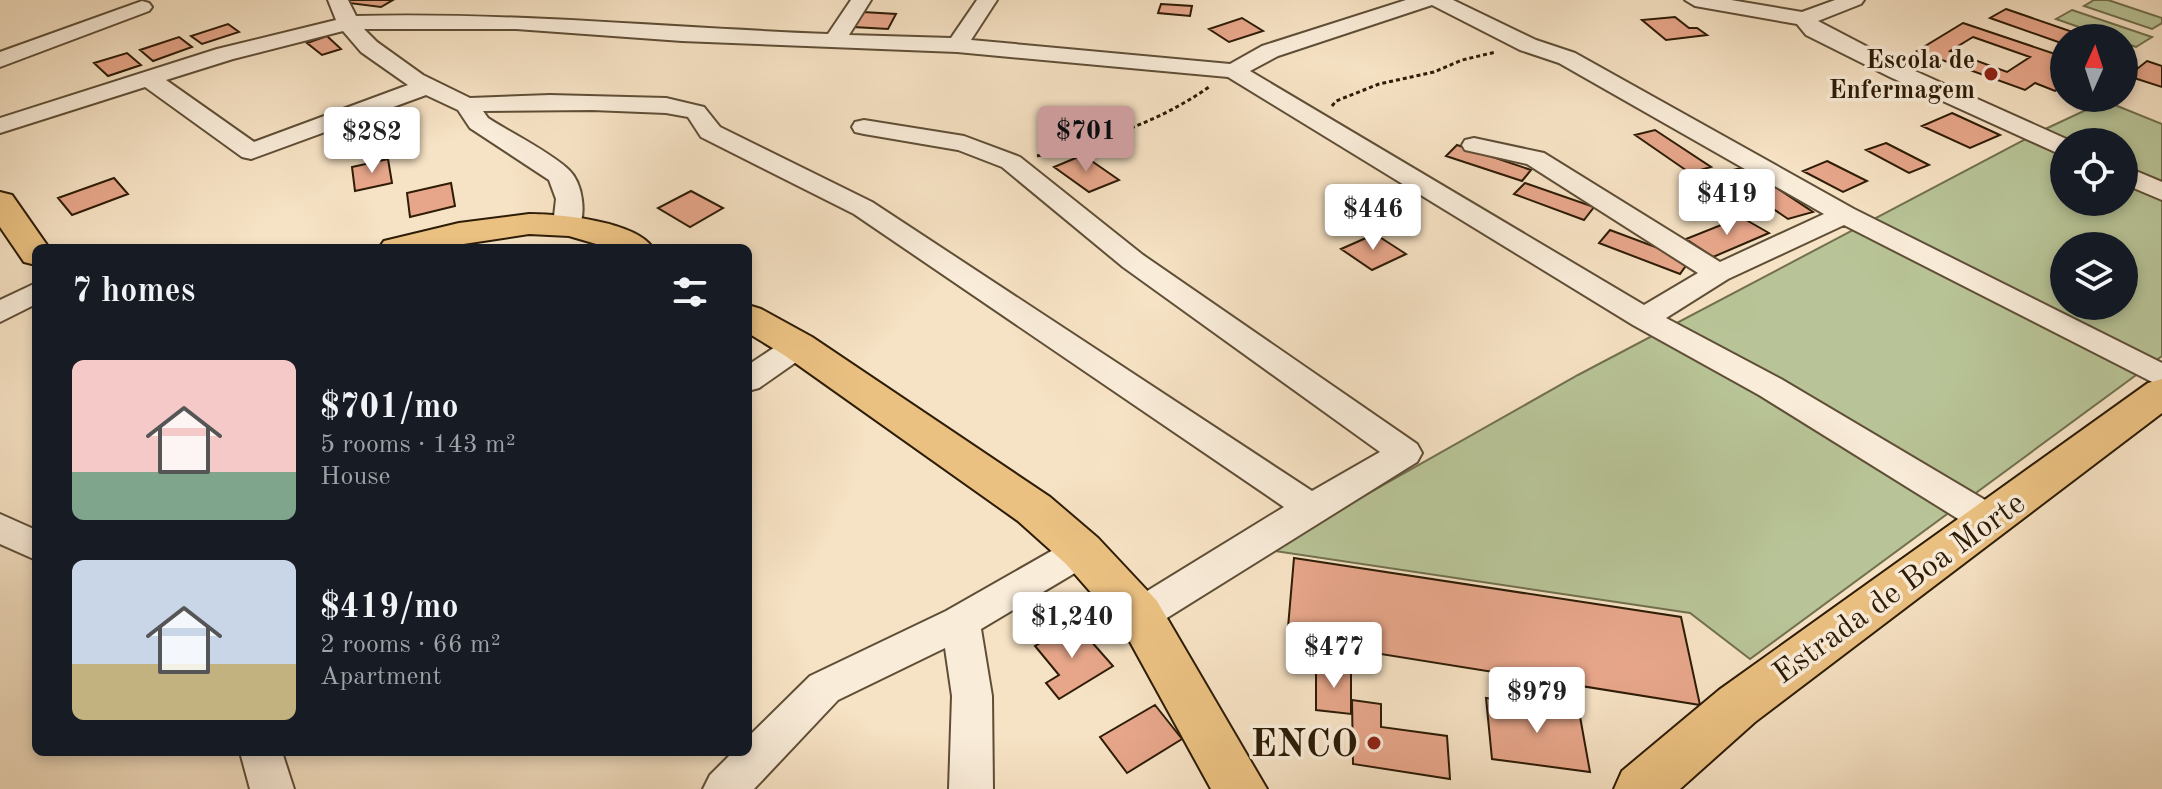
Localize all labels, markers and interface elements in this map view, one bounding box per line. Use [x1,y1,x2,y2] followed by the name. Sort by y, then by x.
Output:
[2050,24,2138,112] north arrow
[2050,24,2138,320] map controls
[1828,48,1975,104] place label: Escola de Enfermagem
[1982,65,2000,83] marker: Escola de Enfermagem
[1039,106,1133,174] pin: $701
[325,107,419,175] pin: $282
[1056,119,1116,145] text: $701
[342,120,402,146] text: $282
[2050,128,2138,216] button: locate
[1680,169,1774,237] pin: $419
[1697,182,1757,208] text: $419
[1326,184,1420,252] pin: $446
[1343,197,1403,223] text: $446
[2050,232,2138,320] button: layers
[668,270,712,314] icon: filters
[72,275,195,309] text: 7 homes
[320,391,459,425] text: $701/mo
[136,392,232,488] icon: home
[320,432,516,458] text: 5 rooms · 143 m²
[320,464,391,490] text: House
[1768,488,2031,691] street label: Estrada de Boa Morte
[320,591,459,625] text: $419/mo
[136,592,232,688] icon: home
[1007,592,1137,660] pin: $1,240
[1031,605,1113,631] text: $1,240
[1287,622,1381,690] pin: $477
[320,632,501,658] text: 2 rooms · 66 m²
[1304,635,1364,661] text: $477
[320,664,442,690] text: Apartment
[1490,667,1584,735] pin: $979
[1507,680,1567,706] text: $979
[1251,727,1358,765] place label: ENCO
[1365,734,1383,752] marker: ENCO

